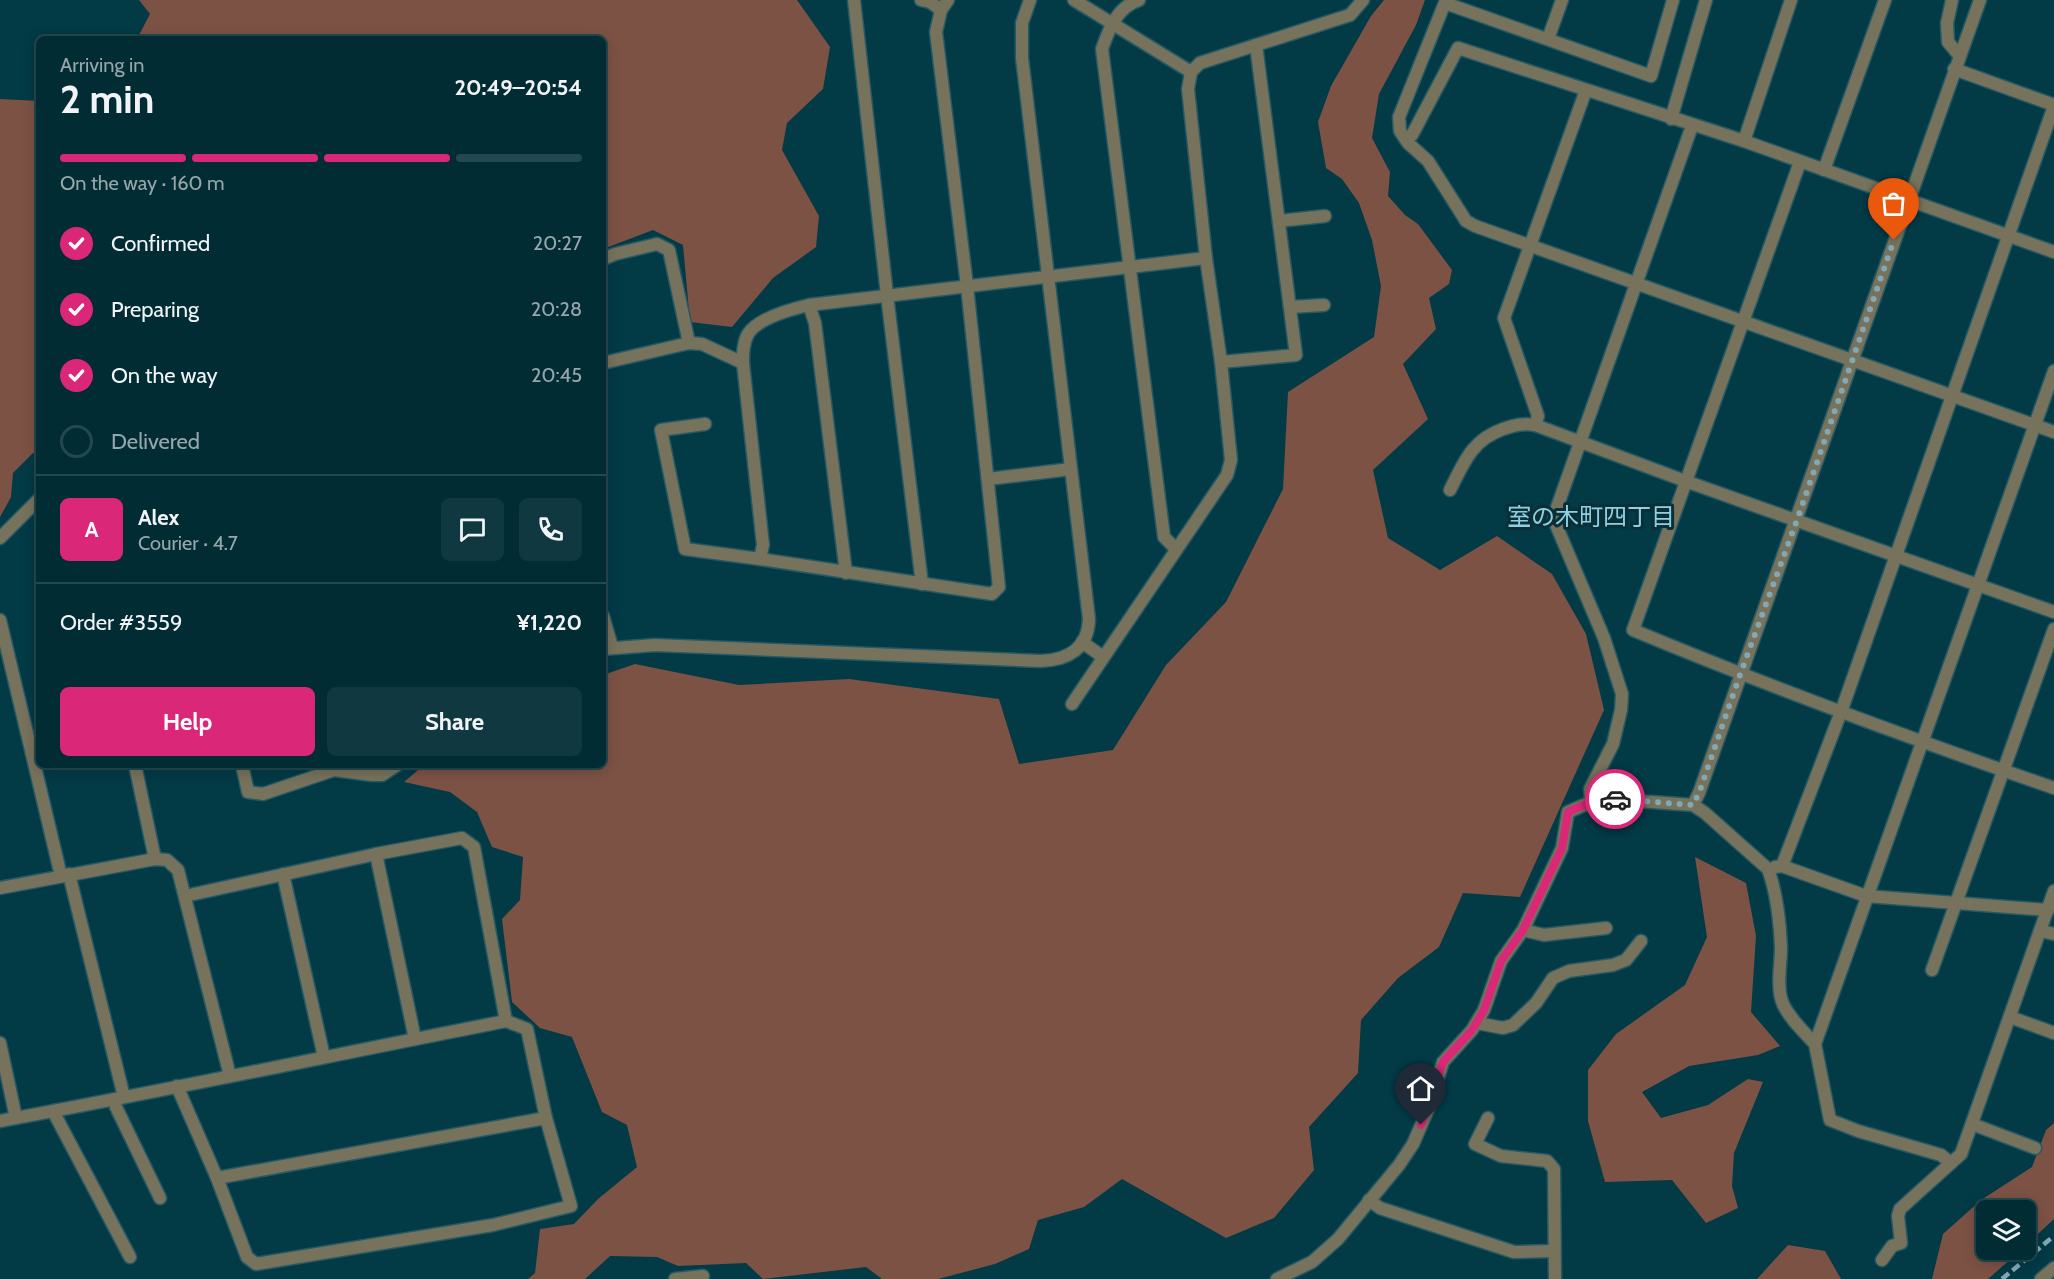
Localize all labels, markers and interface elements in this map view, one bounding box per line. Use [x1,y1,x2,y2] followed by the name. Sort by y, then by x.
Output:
[60,53,144,77] text: Arriving in
[454,74,582,101] text: 20:49–20:54
[60,75,154,123] text: 2 min
[60,171,225,195] text: On the way · 160 m
[1868,178,1919,240] pin
[1877,187,1910,220] icon: bag
[60,227,93,260] icon: check
[111,230,210,257] text: Confirmed
[533,231,582,255] text: 20:27
[60,293,93,326] icon: check
[111,296,199,323] text: Preparing
[531,297,582,321] text: 20:28
[60,359,93,392] icon: check
[111,362,218,389] text: On the way
[531,363,582,387] text: 20:45
[111,428,200,455] text: Delivered
[441,498,504,561] button: chat
[519,498,582,561] button: phone
[1507,502,1675,531] district label: 室の木町四丁目
[138,504,179,531] text: Alex
[85,516,98,543] text: A
[138,531,238,555] text: Courier · 4.7
[60,609,183,636] text: Order #3559
[517,609,582,636] text: ¥1,220
[60,687,315,756] button: Help
[327,687,582,756] button: Share
[1585,769,1645,829] courier
[1599,783,1632,816] icon: car
[1395,1063,1446,1125] pin
[1404,1072,1437,1105] icon: home
[1976,1200,2036,1260] map controls
[1976,1200,2036,1260] button: layers

